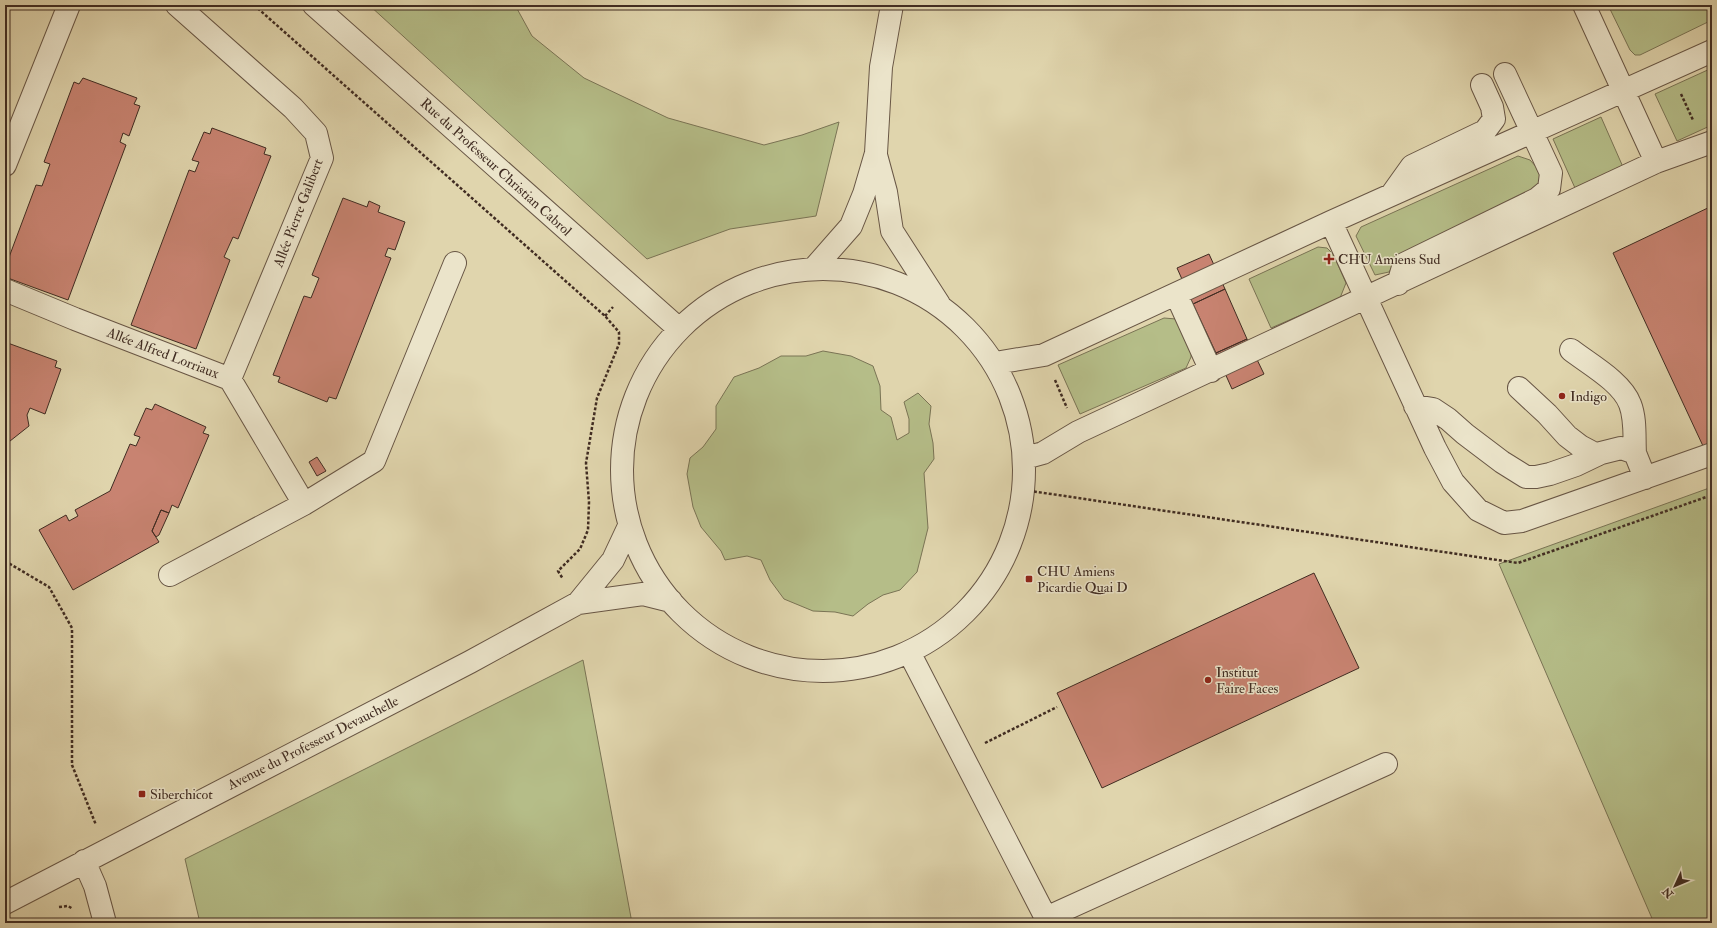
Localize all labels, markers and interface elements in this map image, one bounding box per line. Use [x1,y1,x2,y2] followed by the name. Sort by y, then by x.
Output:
[417,94,576,240] street label: Rue du Professeur Christian Cabrol
[269,156,327,271] street label: Allée Pierre Galibert
[1338,251,1441,268] place label: CHU Amiens Sud
[1323,253,1335,265] marker: CHU Amiens Sud
[104,323,222,383] street label: Allée Alfred Lorriaux
[1570,388,1607,405] place label: Indigo
[1557,391,1567,401] marker: Indigo
[1037,563,1128,596] place label: CHU Amiens Picardie Quai D
[1024,574,1034,584] marker: CHU Amiens Picardie Quai D
[1216,664,1279,697] place label: Institut Faire Faces
[1203,675,1213,685] marker: Institut Faire Faces
[224,692,402,794] street label: Avenue du Professeur Devauchelle
[150,786,213,803] place label: Siberchicot
[137,789,147,799] marker: Siberchicot
[1655,866,1695,906] north arrow
[1659,884,1677,901] text: N

